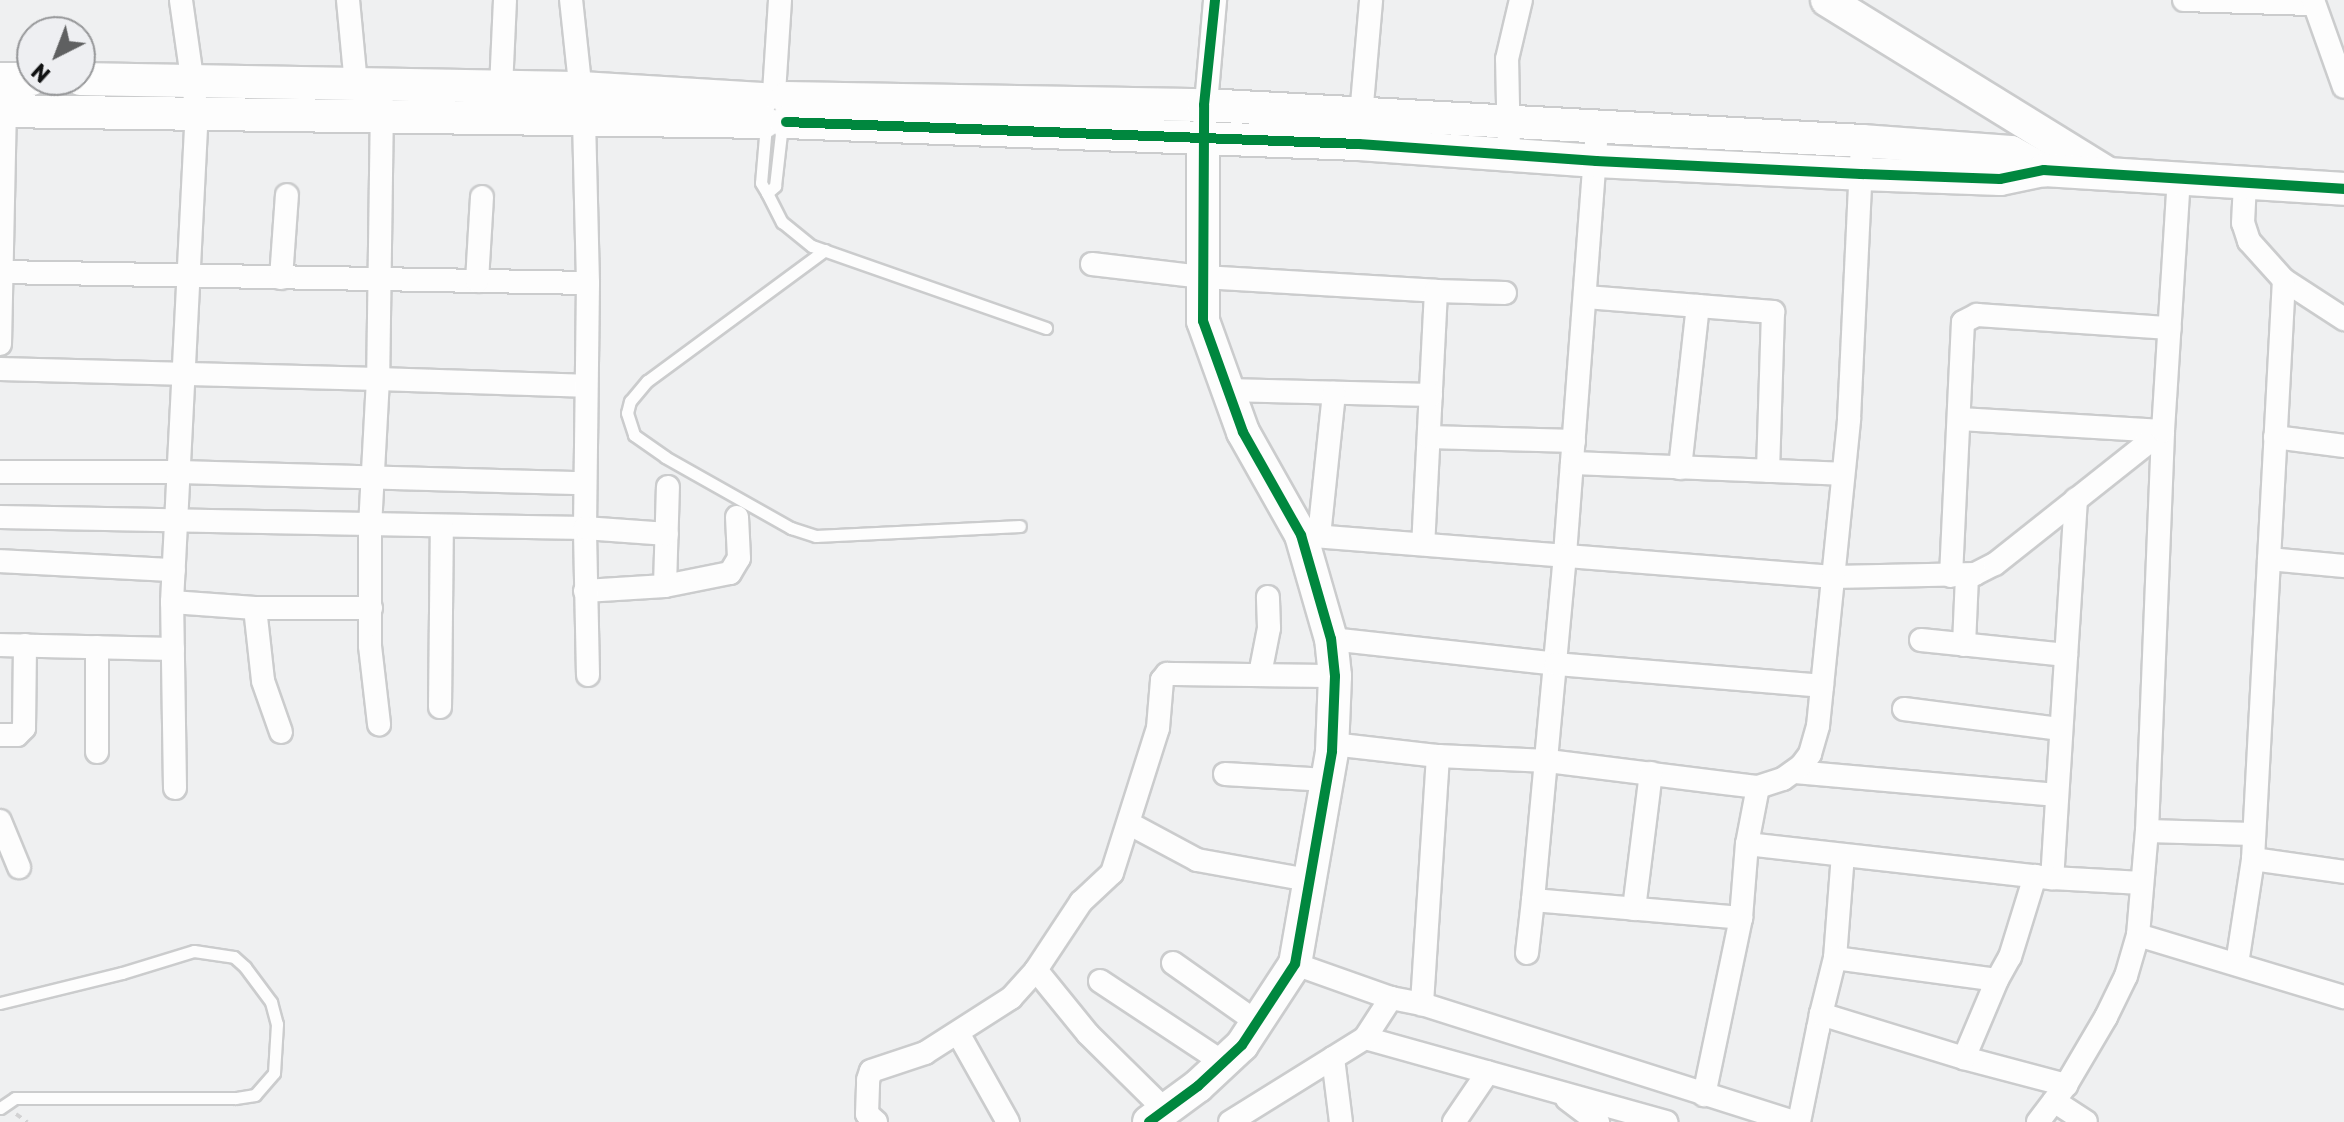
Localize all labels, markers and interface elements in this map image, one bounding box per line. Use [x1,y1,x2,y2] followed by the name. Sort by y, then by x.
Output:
[16,16,96,96] north arrow
[26,57,56,88] text: N

